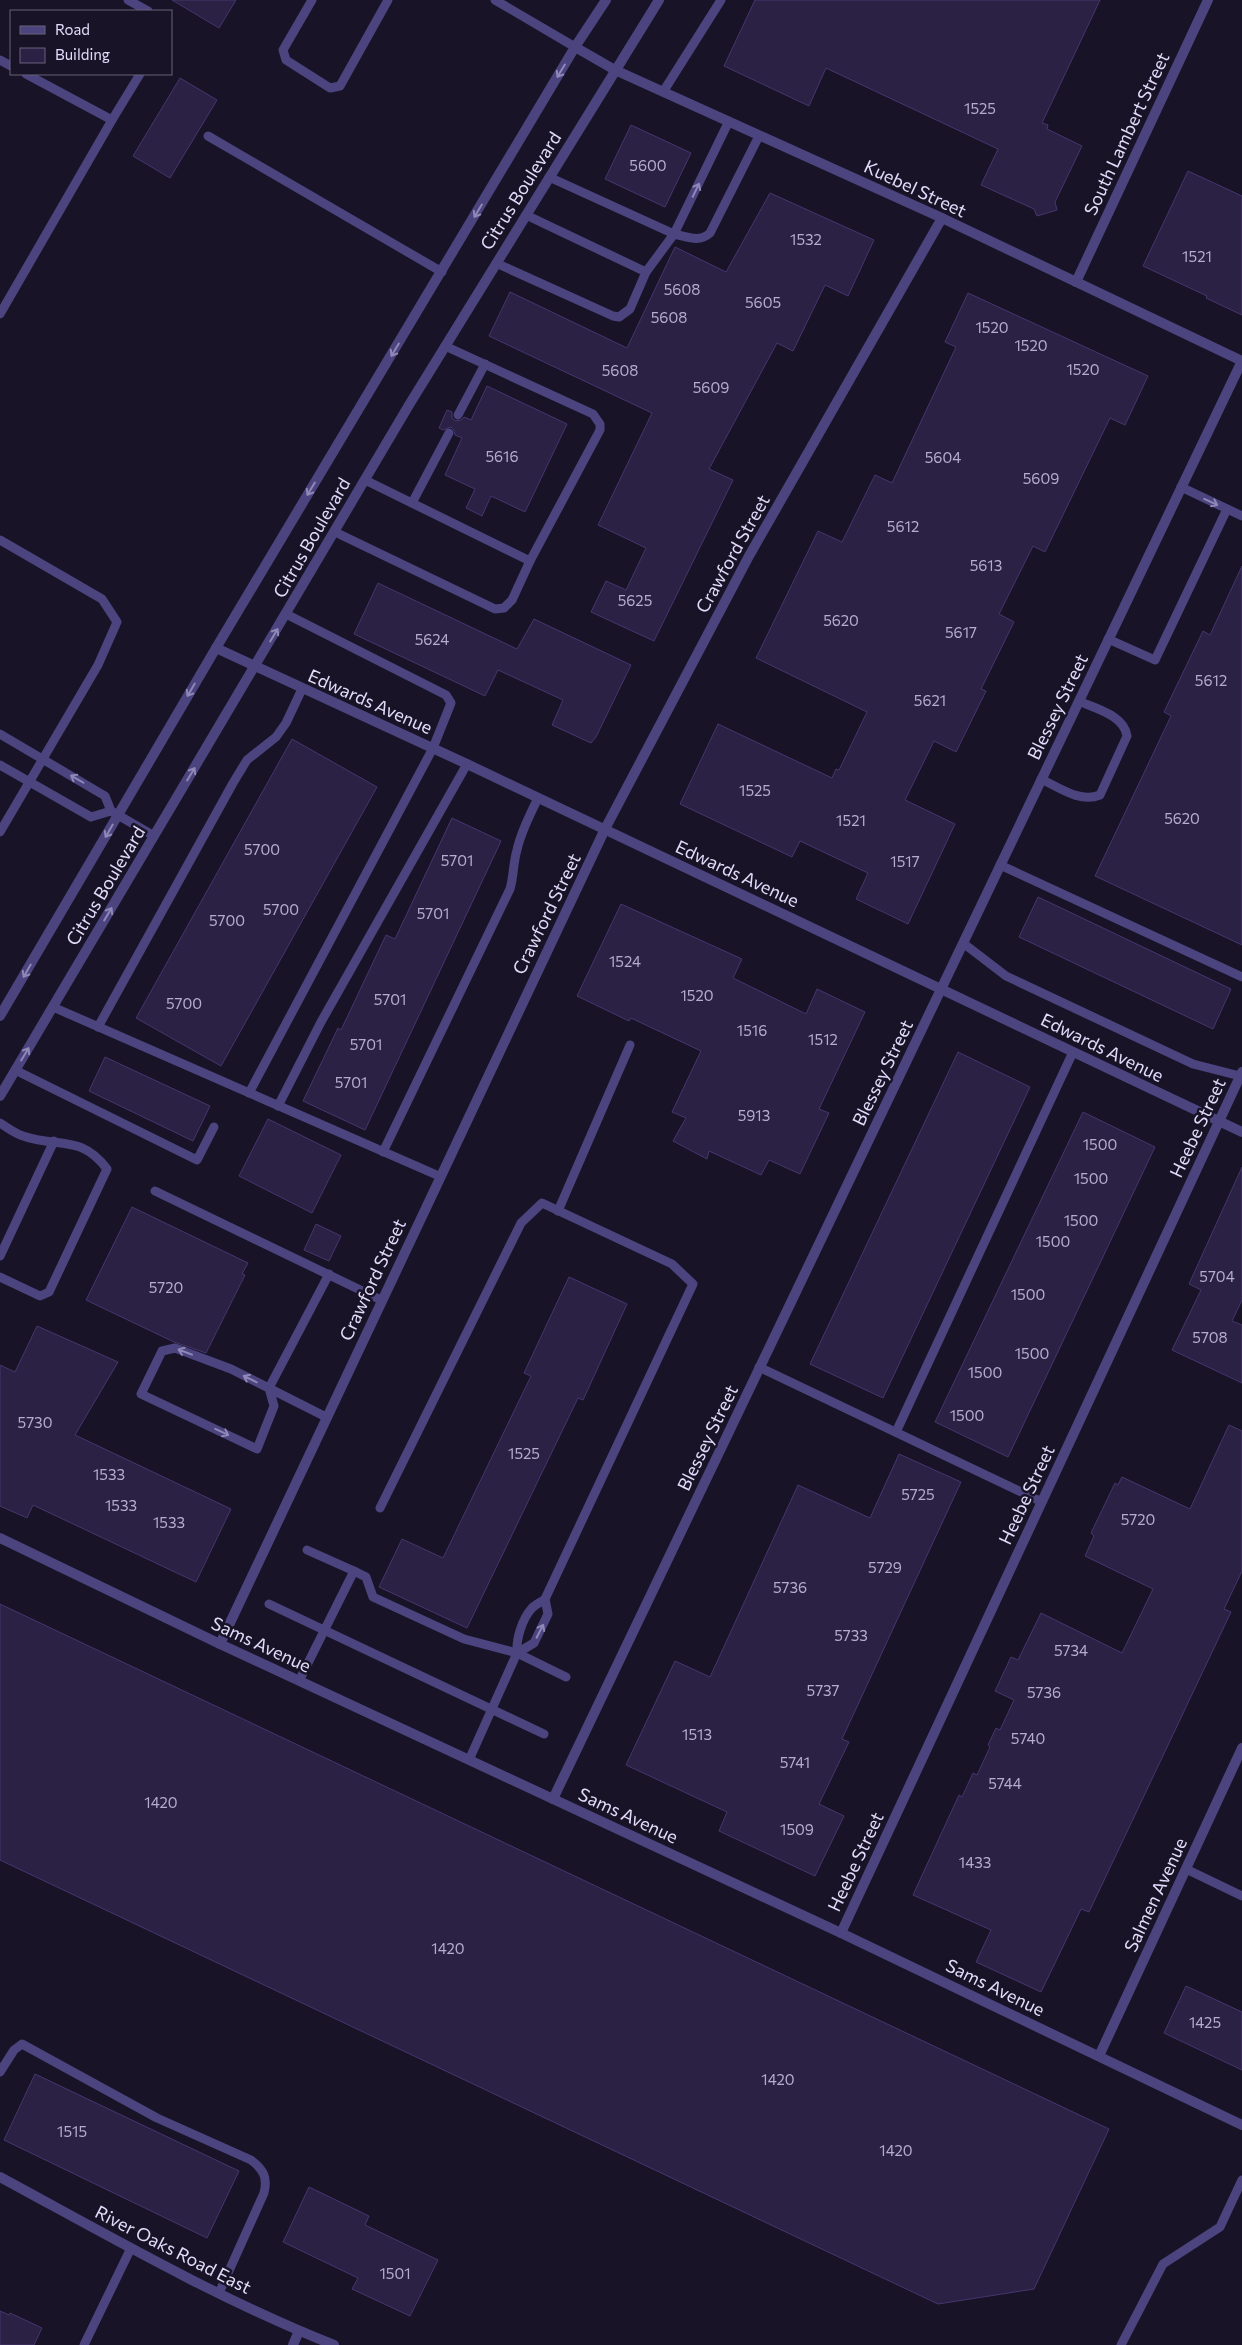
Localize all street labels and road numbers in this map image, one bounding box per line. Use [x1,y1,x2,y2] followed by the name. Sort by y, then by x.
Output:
[1079,49,1173,218] street label: South Lambert Street
[475,127,565,254] street label: Citrus Boulevard
[861,155,970,221] street label: Kuebel Street
[268,473,354,602] street label: Citrus Boulevard
[691,490,774,617] street label: Crawford Street
[1022,650,1092,763] street label: Blessey Street
[305,664,436,738] street label: Edwards Avenue
[61,822,149,949] street label: Citrus Boulevard
[672,835,803,911] street label: Edwards Avenue
[507,849,585,978] street label: Crawford Street
[1038,1008,1167,1086] street label: Edwards Avenue
[847,1016,917,1129] street label: Blessey Street
[1165,1074,1230,1181] street label: Heebe Street
[334,1215,410,1344] street label: Crawford Street
[672,1381,742,1494] street label: Blessey Street
[994,1441,1059,1548] street label: Heebe Street
[208,1611,315,1677] street label: Sams Avenue
[575,1782,682,1848] street label: Sams Avenue
[823,1808,888,1915] street label: Heebe Street
[1119,1834,1191,1955] street label: Salmen Avenue
[942,1954,1048,2021] street label: Sams Avenue
[92,2200,255,2298] street label: River Oaks Road East

